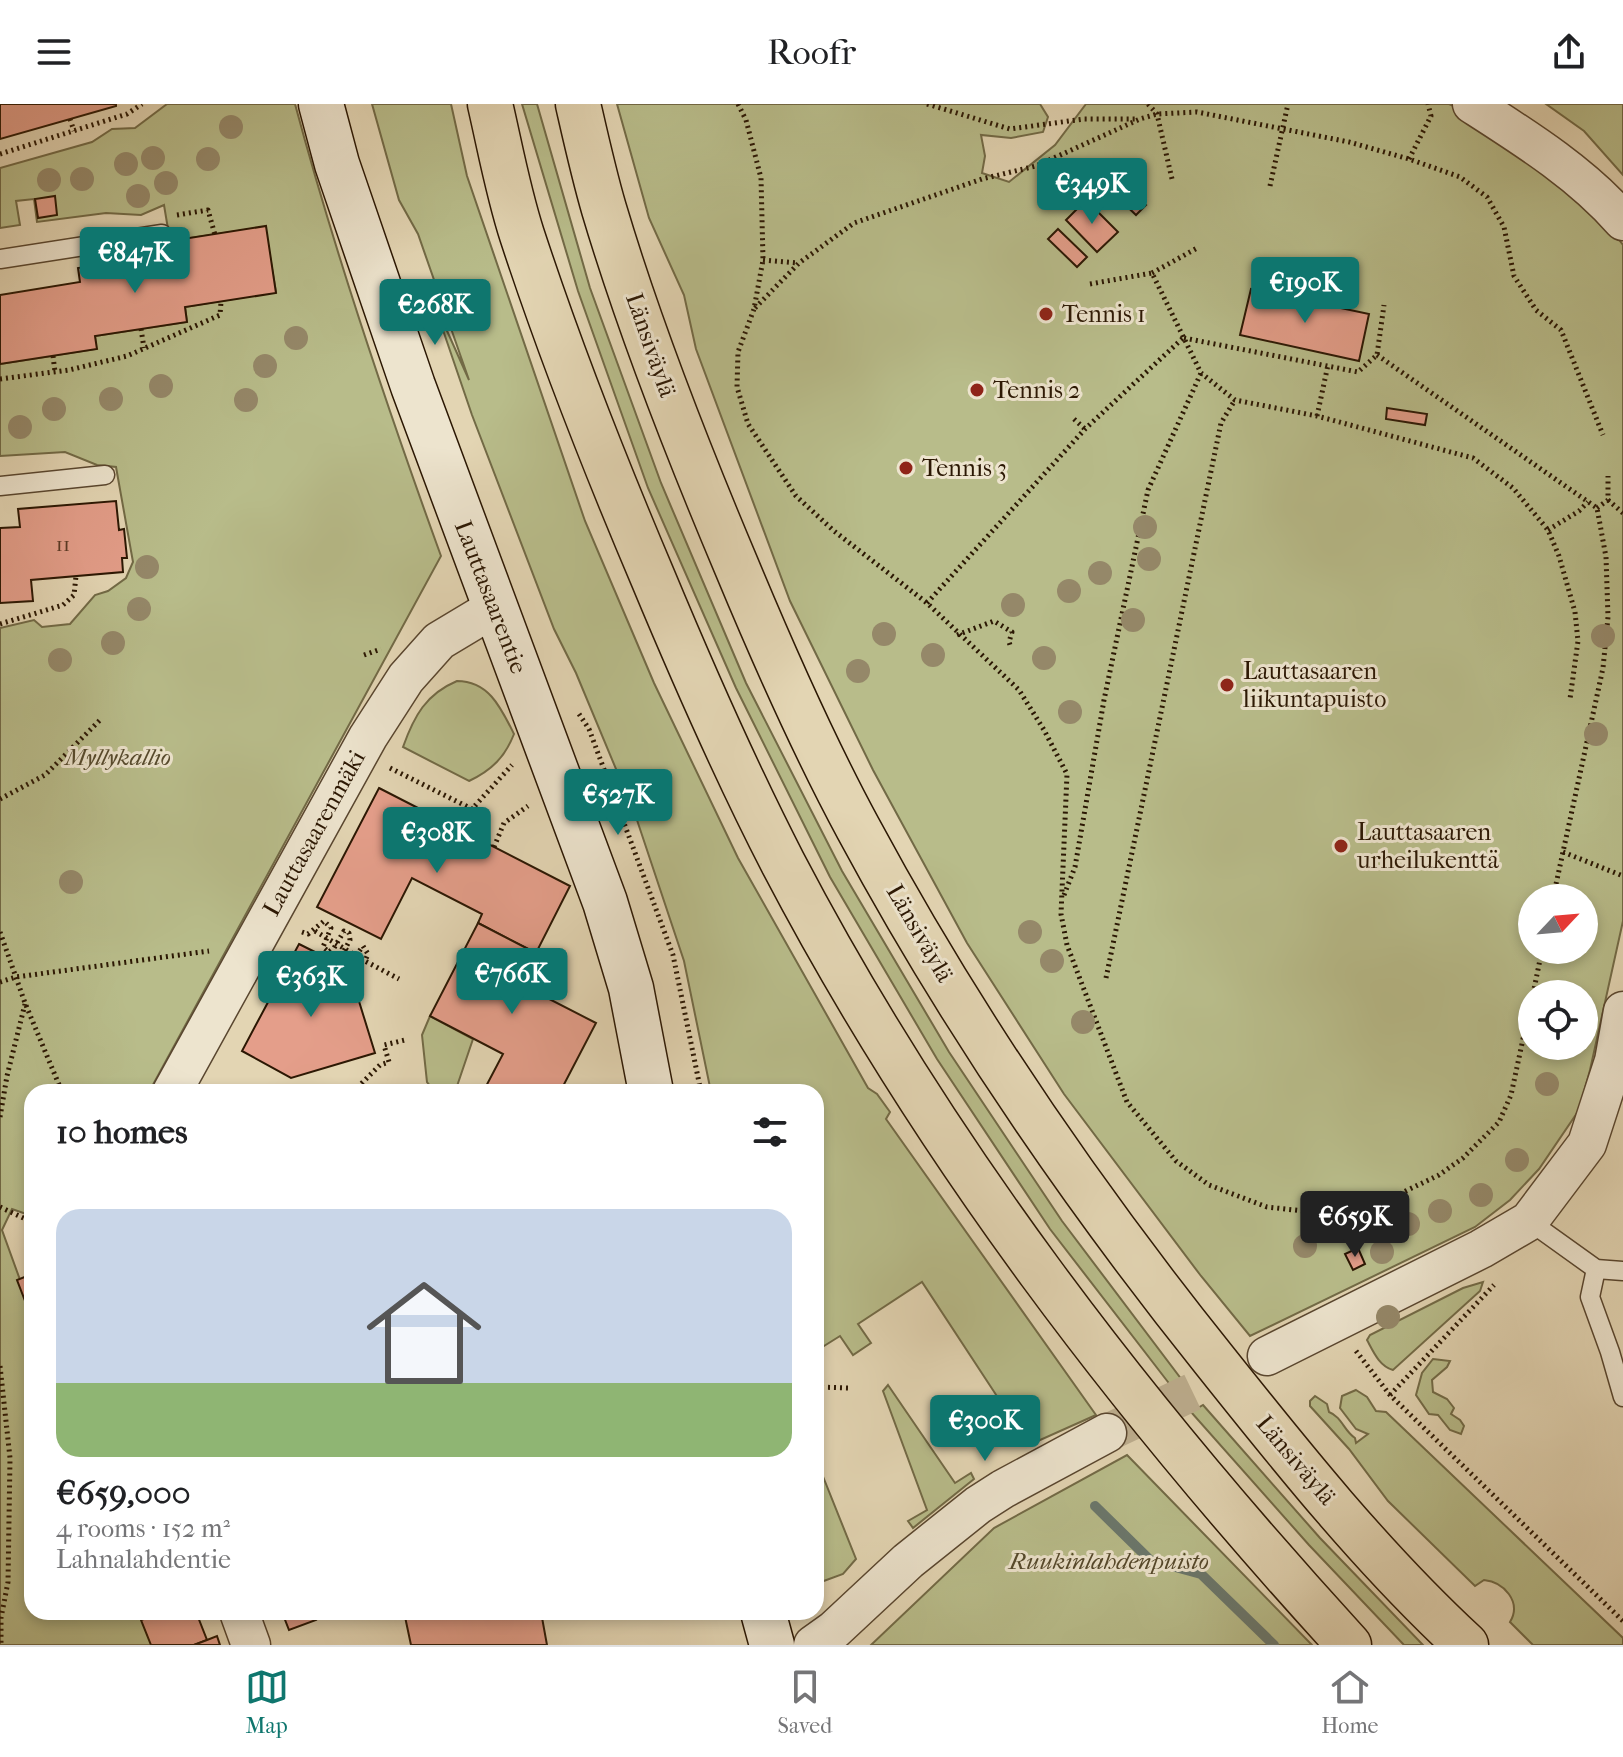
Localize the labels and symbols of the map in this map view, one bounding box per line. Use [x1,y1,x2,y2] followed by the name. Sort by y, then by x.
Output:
[1036,158,1148,226] pin: €349K
[79,227,191,295] pin: €847K
[1249,257,1361,325] pin: €190K
[379,279,491,347] pin: €268K
[620,289,682,401] street label: Länsiväylä
[1062,300,1146,328] place label: Tennis 1
[1037,305,1055,323] marker: Tennis 1
[993,376,1080,404] place label: Tennis 2
[968,381,986,399] marker: Tennis 2
[922,454,1007,482] place label: Tennis 3
[897,459,915,477] marker: Tennis 3
[449,517,533,677] street label: Lauttasaarentie
[56,533,70,556] house number: 11
[1242,657,1386,713] place label: Lauttasaaren liikuntapuisto
[1218,676,1236,694] marker: Lauttasaaren liikuntapuisto
[63,743,171,771] park label: Myllykallio
[257,745,371,921] street label: Lauttasaarenmäki
[562,769,674,837] pin: €527K
[381,807,493,875] pin: €308K
[1356,818,1500,874] place label: Lauttasaaren urheilukenttä
[1332,837,1350,855] marker: Lauttasaaren urheilukenttä
[881,879,960,988] street label: Länsiväylä
[1518,884,1598,964] north arrow
[456,948,568,1016] pin: €766K
[255,951,367,1019] pin: €363K
[1299,1191,1411,1259] pin: €659K
[929,1395,1041,1463] pin: €300K
[1251,1410,1342,1511] street label: Länsiväylä
[1007,1547,1209,1575] park label: Ruukinlahdenpuisto

